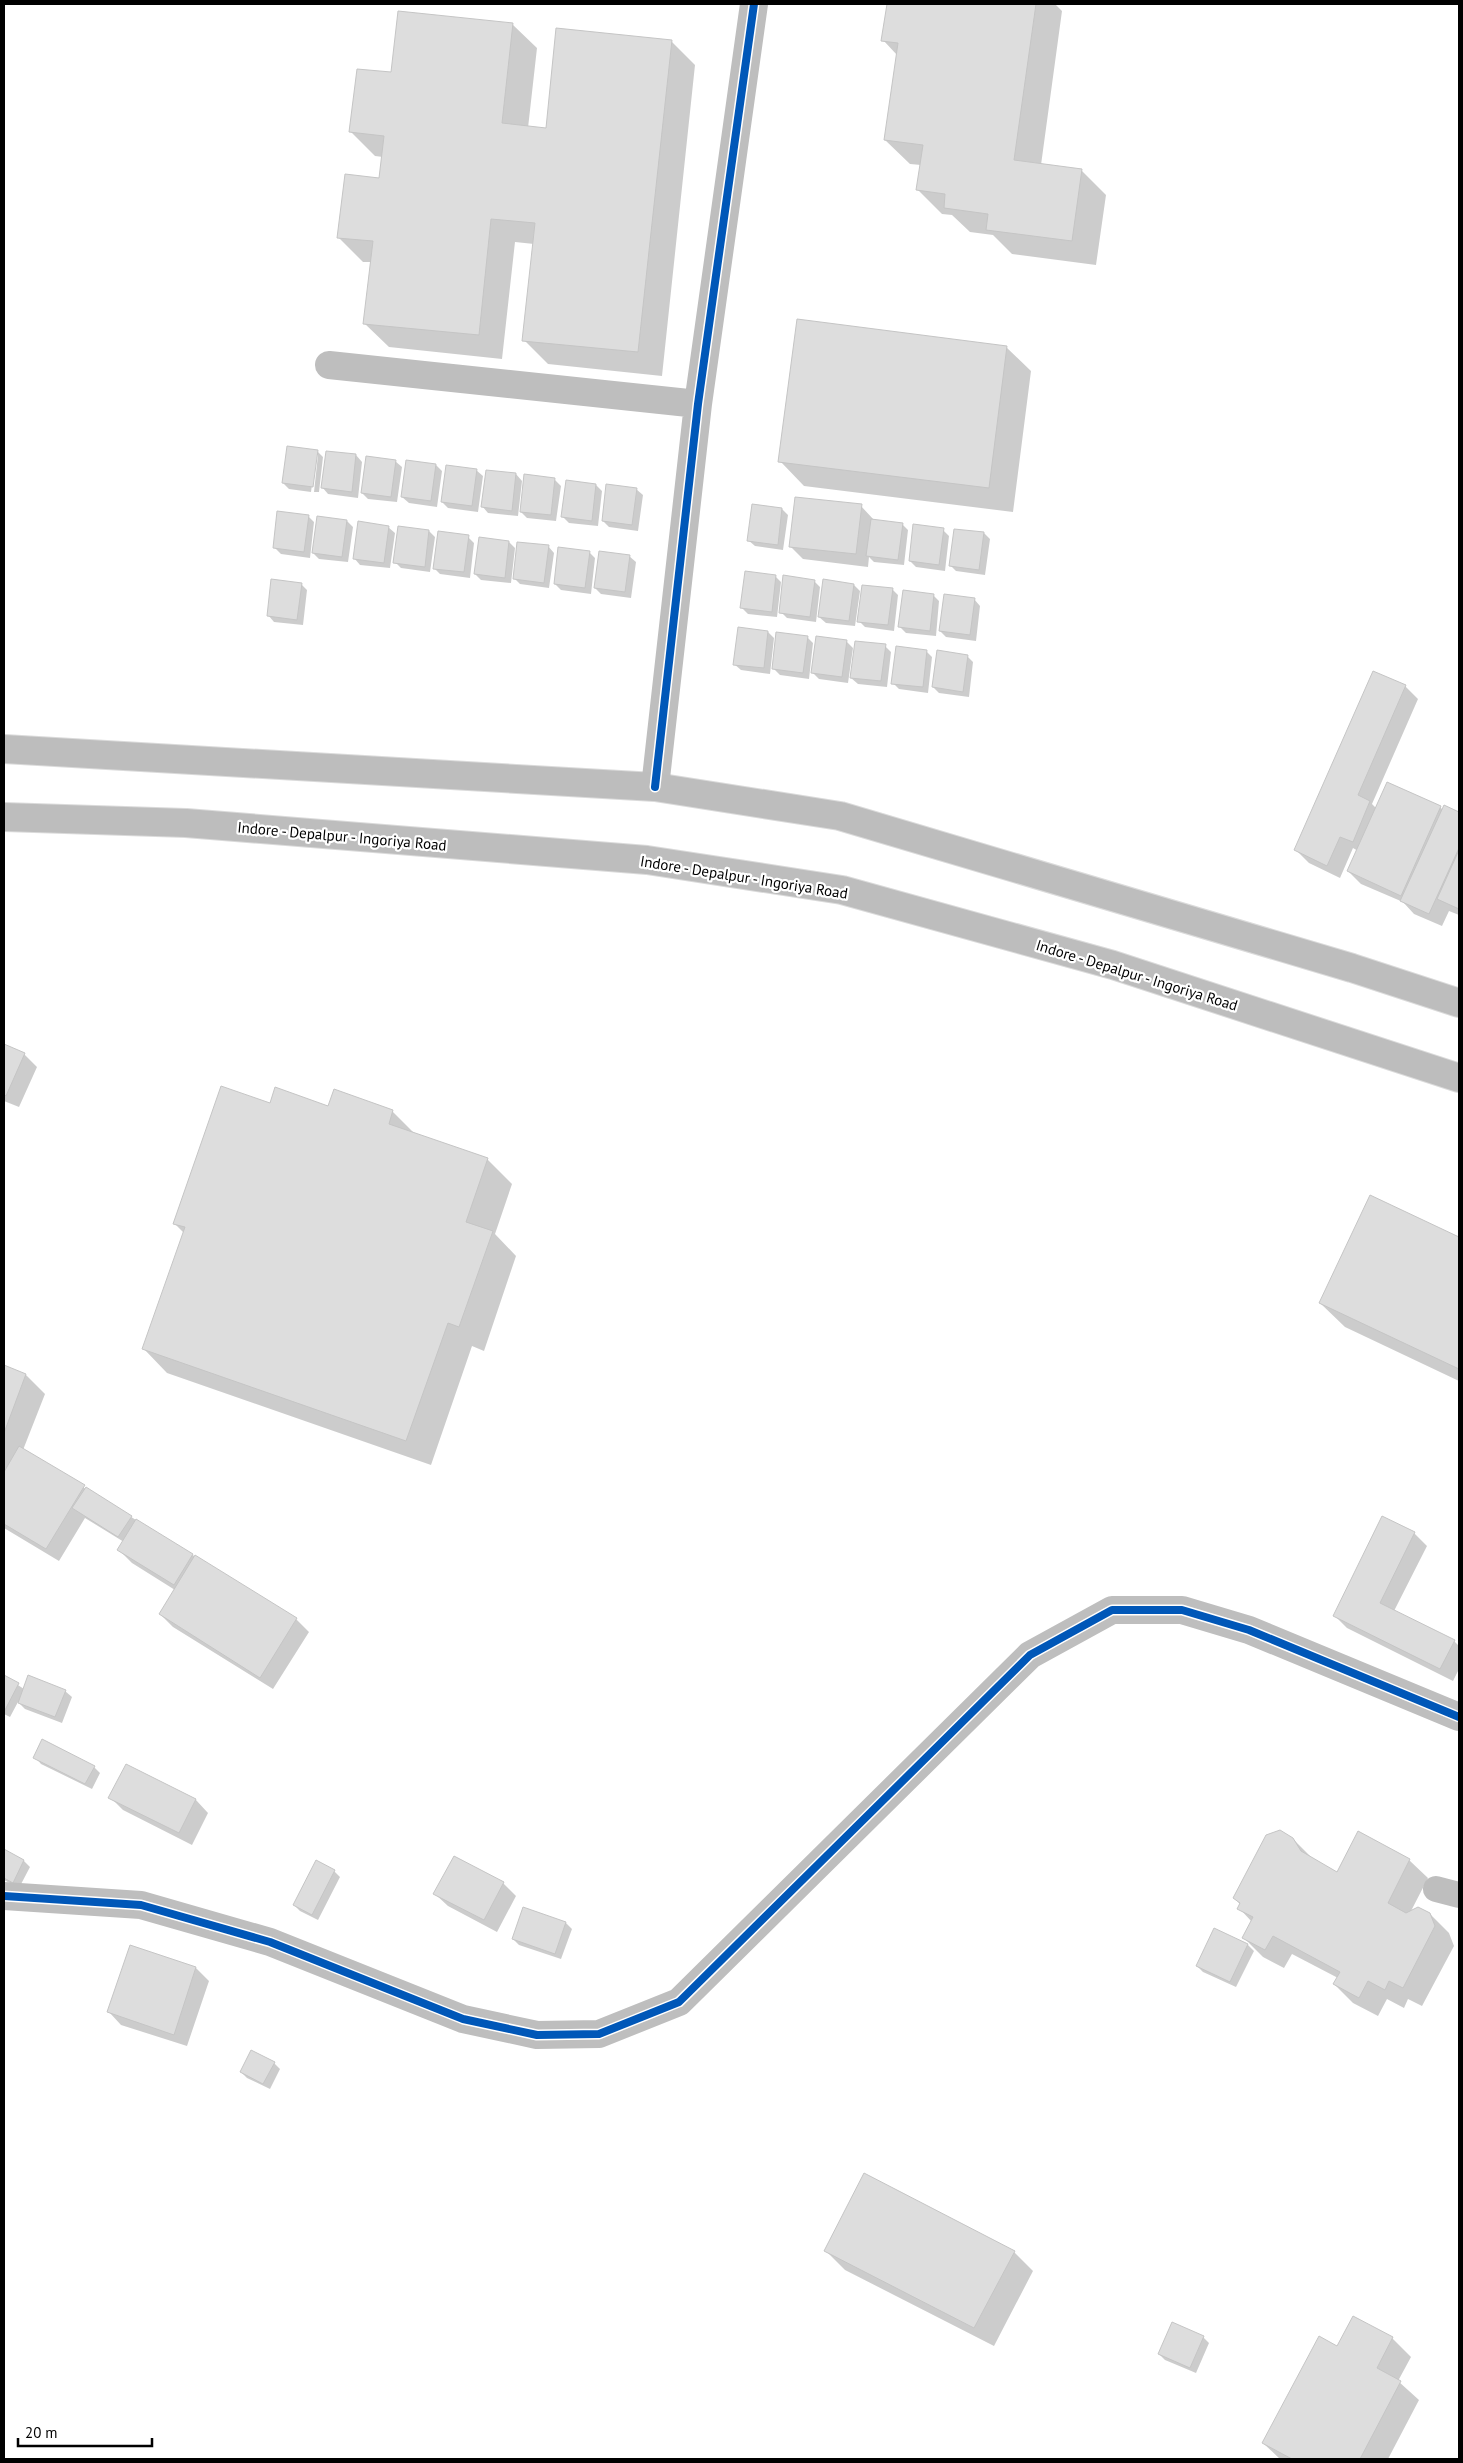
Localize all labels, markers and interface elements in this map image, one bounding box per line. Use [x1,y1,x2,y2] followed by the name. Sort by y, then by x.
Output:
[237,817,447,855] street label: Indore - Depalpur - Ingoriya Road
[639,851,849,903] street label: Indore - Depalpur - Ingoriya Road
[1034,935,1240,1015] street label: Indore - Depalpur - Ingoriya Road
[18,2416,151,2448] scale bar
[25,2423,58,2442] text: 20 m

